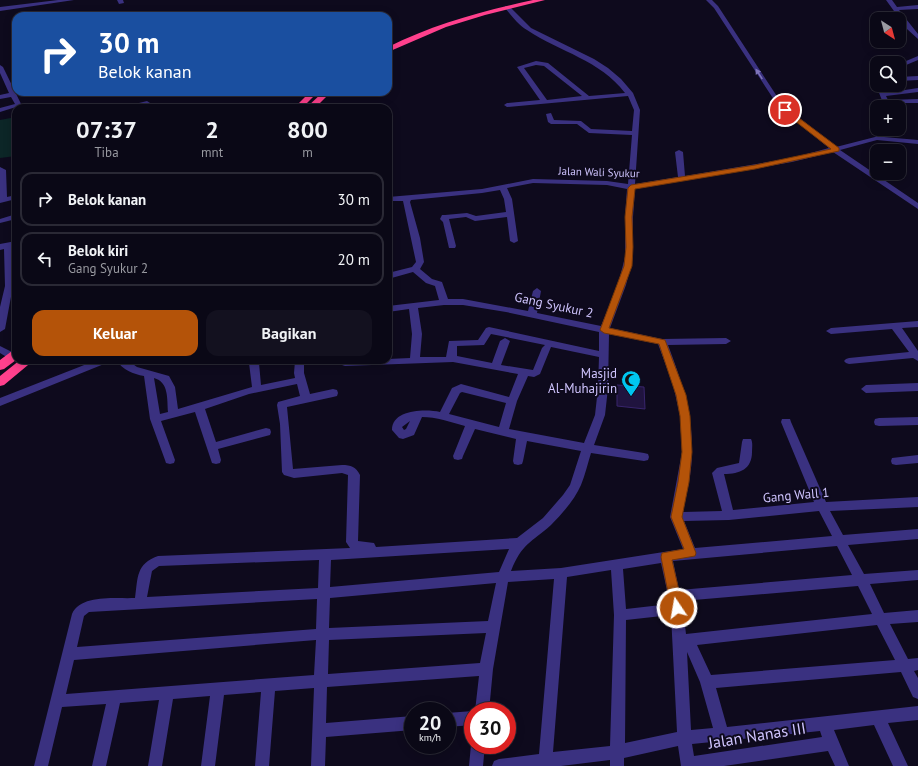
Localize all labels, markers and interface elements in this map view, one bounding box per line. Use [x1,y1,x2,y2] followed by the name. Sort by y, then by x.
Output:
[870,12,906,48] north arrow
[870,12,906,180] map controls
[98,24,159,61] text: 30 m
[32,28,84,80] icon: right
[870,56,906,92] button: search
[98,60,192,83] text: Belok kanan
[756,68,763,80] one-way arrow
[768,93,802,127] pin
[774,99,796,121] icon: arrive
[870,100,906,136] button: +
[76,114,137,145] text: 07:37
[205,114,219,145] text: 2
[287,114,328,145] text: 800
[94,144,119,161] text: Tiba
[201,144,223,161] text: mnt
[302,144,313,161] text: m
[870,144,906,180] button: −
[557,164,640,180] street label: Jalan Wali Syukur
[34,188,56,210] icon: right
[68,190,146,209] text: Belok kanan
[337,190,370,209] text: 30 m
[68,241,128,260] text: Belok kiri
[34,248,56,270] icon: left
[337,250,370,269] text: 20 m
[68,260,148,277] text: Gang Syukur 2
[513,288,595,322] street label: Gang Syukur 2
[32,310,198,356] button: Keluar
[206,310,372,356] button: Bagikan
[548,365,617,397] place label: Masjid Al-Muhajirin
[620,369,642,397] mosque icon: Masjid Al-Muhajirin
[762,484,830,506] street label: Gang Wall 1
[656,587,698,629] position arrow
[464,702,516,754] speed limit sign: 30
[419,710,441,736] text: 20
[706,717,807,753] street label: Jalan Nanas III
[419,731,441,744] text: km/h

